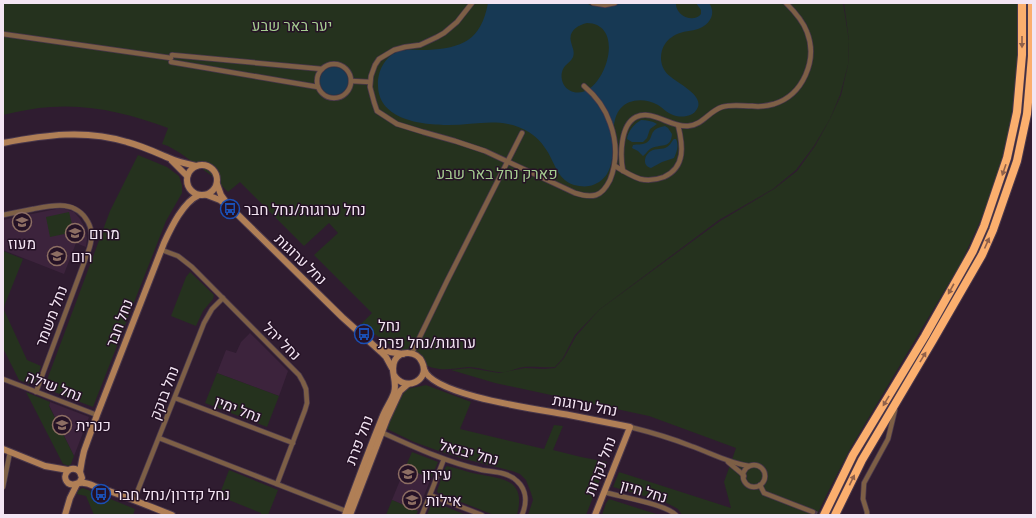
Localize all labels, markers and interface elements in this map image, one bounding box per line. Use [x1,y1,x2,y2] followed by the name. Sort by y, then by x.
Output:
[252,14,332,37] park label: יער באר שבע
[1019,36,1025,49] one-way arrow
[436,162,558,185] park label: פארק נחל באר שבע
[1000,165,1006,177] one-way arrow
[219,198,241,220] bus stop icon: נחל ערוגות/נחל חבר
[244,198,366,221] place label: נחל ערוגות/נחל חבר
[11,211,33,233] school or university icon: מעוז
[64,222,86,244] school or university icon: מרום
[89,222,120,245] place label: מרום
[269,228,333,290] street label: נחל ערוגות
[8,232,36,255] place label: מעוז
[984,238,990,249] one-way arrow
[46,245,68,267] school or university icon: רום
[71,245,92,268] place label: רום
[29,282,73,350] street label: נחל משמר
[948,283,955,295] one-way arrow
[99,296,139,350] street label: נחל חבר
[378,314,476,354] place label: נחל ערוגות/נחל פרת
[257,316,307,366] street label: נחל יהל
[353,323,375,345] bus stop icon: נחל ערוגות/נחל פרת
[920,351,927,363] one-way arrow
[143,362,185,424] street label: נחל בוקק
[23,365,85,407] street label: נחל שילה
[551,388,619,422] street label: נחל ערוגות
[211,390,265,428] street label: נחל ימין
[882,395,889,407] one-way arrow
[339,412,379,468] street label: נחל פרת
[51,414,73,436] school or university icon: כנרית
[76,414,111,437] place label: כנרית
[437,433,501,471] street label: נחל יבנאל
[578,433,622,499] street label: נחל נקרות
[397,463,419,485] school or university icon: עירון
[422,463,451,486] place label: עירון
[618,473,670,509] street label: נחל חיון
[849,474,855,486] one-way arrow
[90,483,112,505] bus stop icon: נחל קדרון/נחל חבר
[115,483,230,506] place label: נחל קדרון/נחל חבר
[401,489,423,511] school or university icon: אילות
[426,489,462,512] place label: אילות

